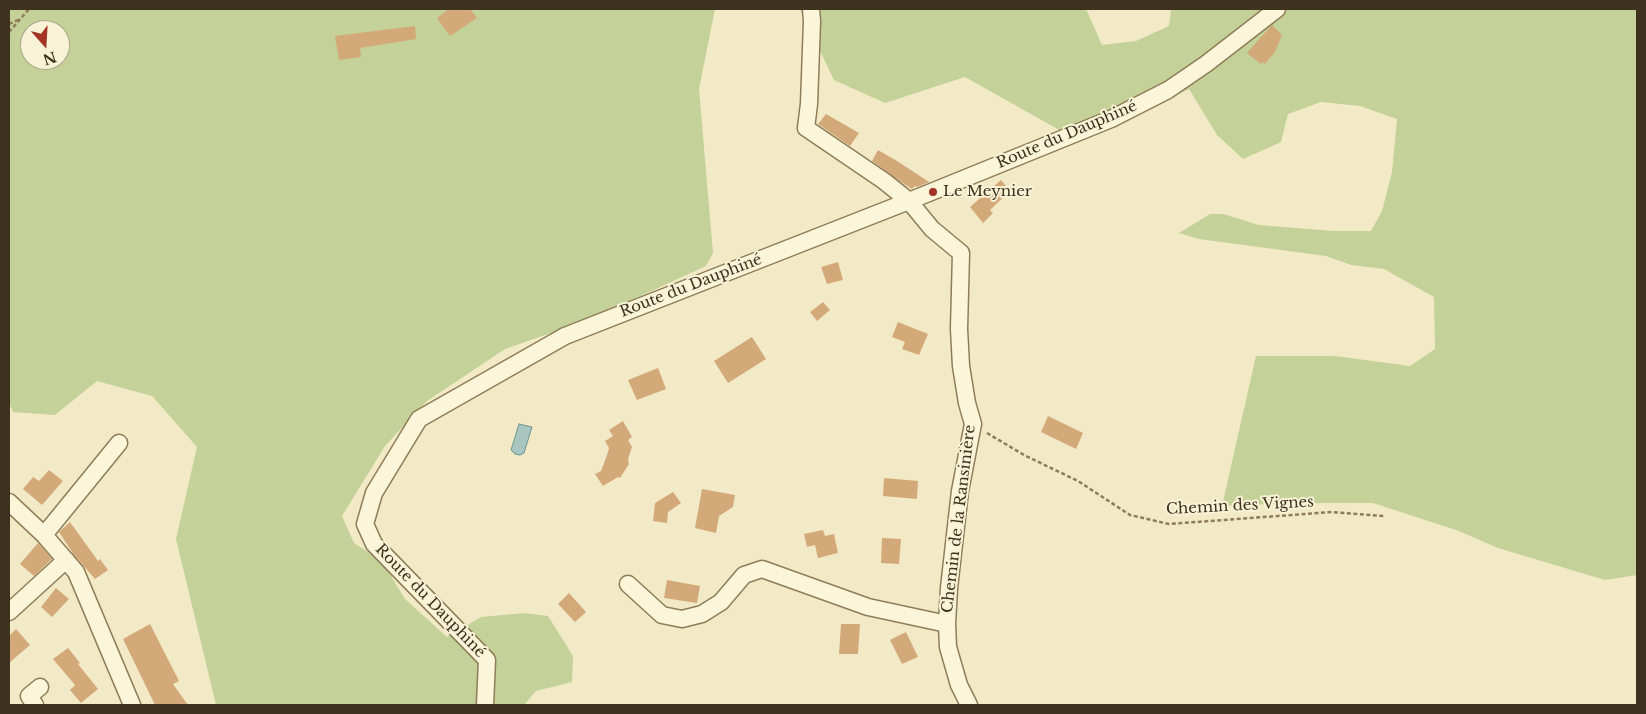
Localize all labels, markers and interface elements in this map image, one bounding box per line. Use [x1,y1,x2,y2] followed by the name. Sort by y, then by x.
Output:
[20,20,70,70] north arrow
[40,48,59,69] text: N
[994,97,1140,173] street label: Route du Dauphiné
[943,183,1032,201] place label: Le Meynier
[927,186,939,198] marker: Le Meynier
[617,251,765,321] street label: Route du Dauphiné
[939,424,979,614] street label: Chemin de la Ransinière
[1166,493,1314,519] street label: Chemin des Vignes
[371,541,489,661] street label: Route du Dauphiné

